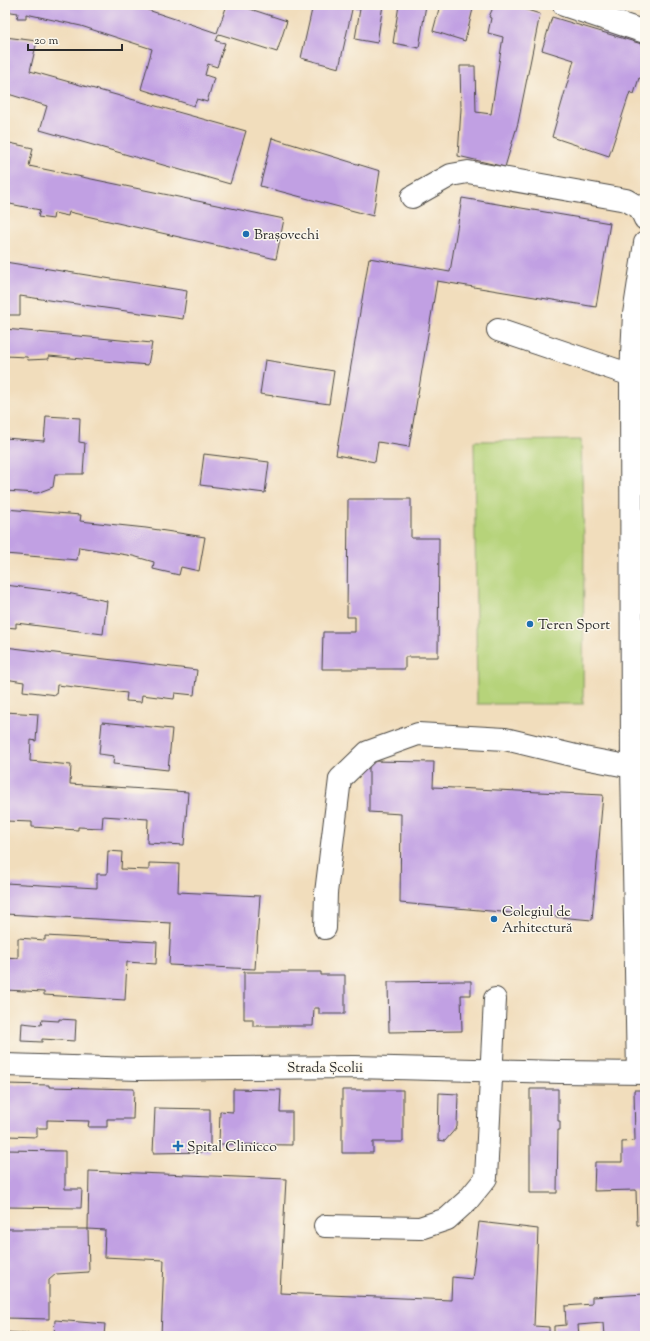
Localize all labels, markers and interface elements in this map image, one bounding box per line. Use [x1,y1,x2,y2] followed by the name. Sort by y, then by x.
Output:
[28,26,122,52] scale bar
[34,32,59,50] text: 20 m
[254,226,319,246] place label: Brașovechi
[241,229,251,239] marker: Brașovechi
[538,616,610,636] place label: Teren Sport
[525,619,535,629] marker: Teren Sport
[502,903,573,939] place label: Colegiul de Arhitectură
[489,914,499,924] marker: Colegiul de Arhitectură
[287,1059,363,1079] street label: Strada Școlii
[187,1138,277,1158] place label: Spital Clinicco
[172,1140,184,1152] marker: Spital Clinicco

